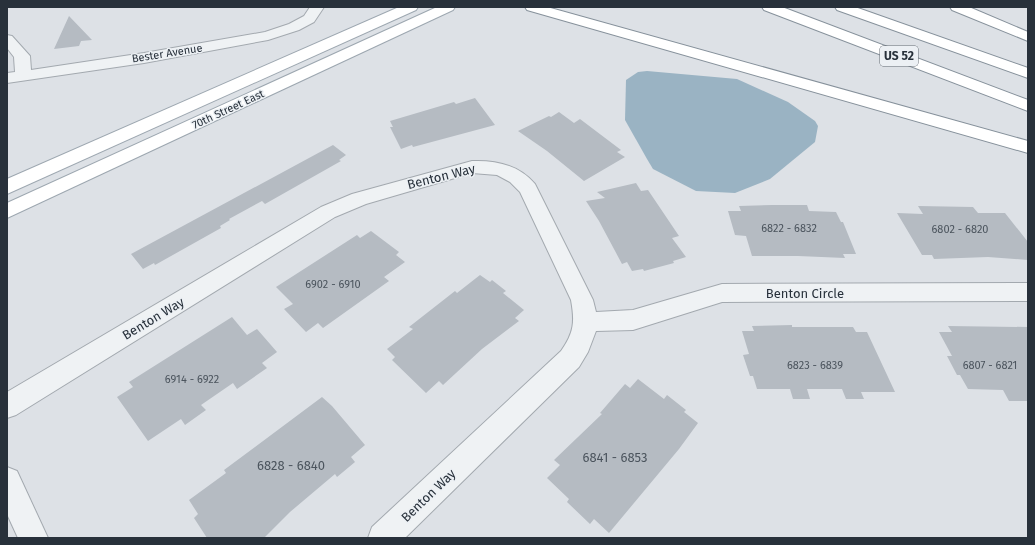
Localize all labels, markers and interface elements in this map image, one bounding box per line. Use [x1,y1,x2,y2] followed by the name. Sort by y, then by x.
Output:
[131,41,203,65] street label: Bester Avenue
[880,46,918,66] road number: US 52
[190,87,266,132] street label: 70th Street East
[406,161,477,192] street label: Benton Way
[761,222,817,235] house number: 6822 - 6832
[931,223,989,236] house number: 6802 - 6820
[305,278,361,291] house number: 6902 - 6910
[766,286,844,301] street label: Benton Circle
[120,294,187,343] street label: Benton Way
[787,359,843,372] house number: 6823 - 6839
[963,359,1017,372] house number: 6807 - 6821
[165,373,219,386] house number: 6914 - 6922
[582,450,648,465] house number: 6841 - 6853
[257,458,325,473] house number: 6828 - 6840
[398,465,459,525] street label: Benton Way

